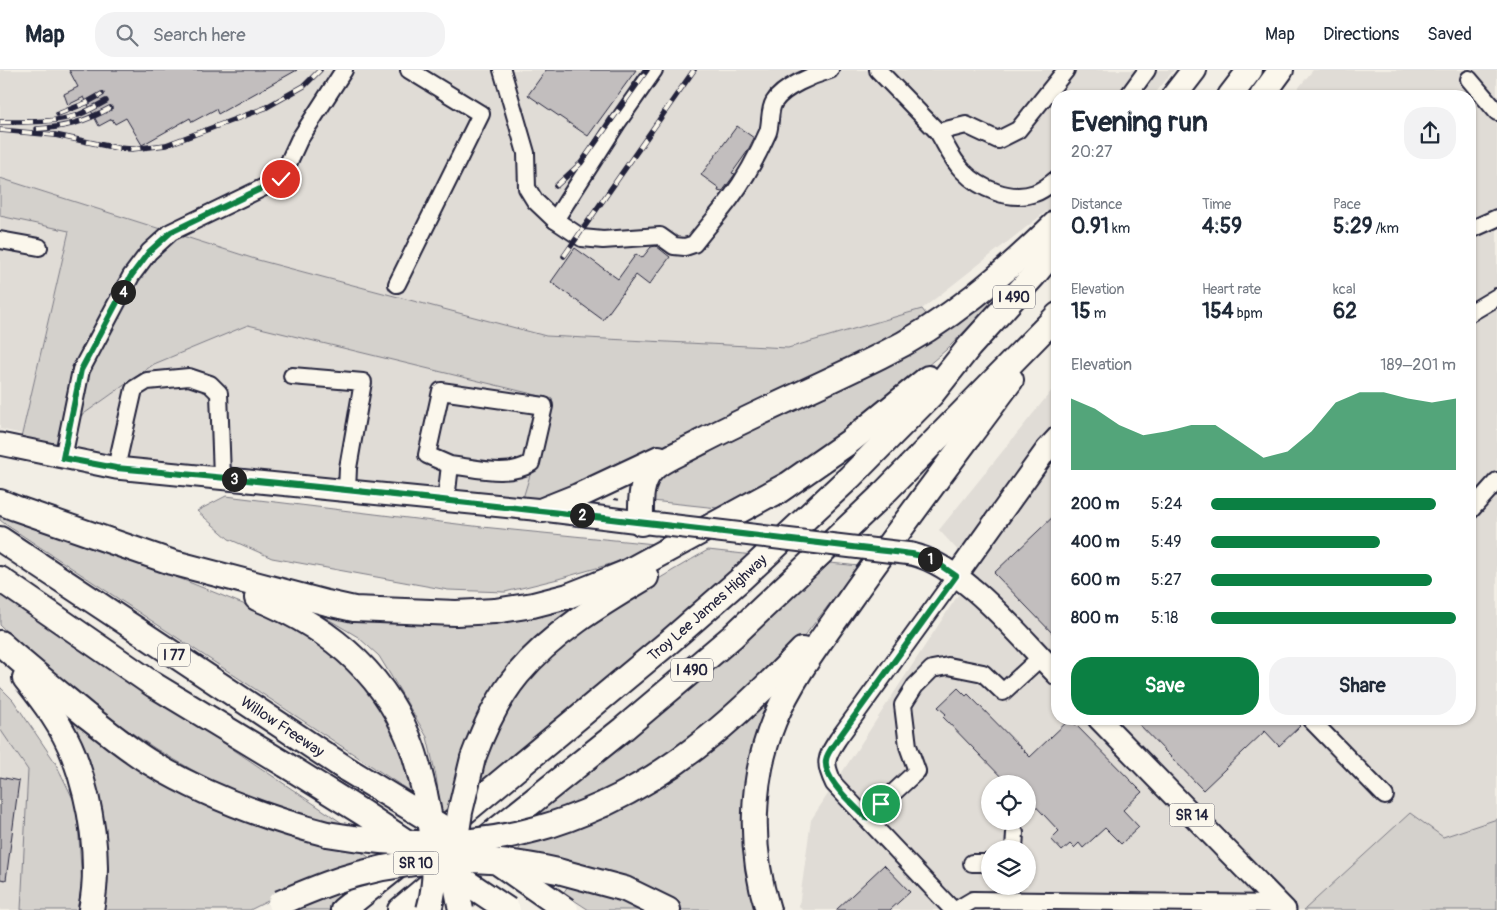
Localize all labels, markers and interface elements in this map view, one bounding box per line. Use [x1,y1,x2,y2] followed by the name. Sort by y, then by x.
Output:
[95,12,445,57] search box
[25,20,65,49] text: Map
[113,21,141,49] icon: search
[153,23,246,47] text: Search here
[1265,23,1295,46] text: Map
[1323,23,1399,46] text: Directions
[1427,23,1472,46] text: Saved
[1071,105,1208,140] text: Evening run
[1404,107,1456,159] button: share
[1071,142,1113,162] text: 20:27
[260,158,302,200] pin
[267,165,295,193] icon: check
[1071,196,1122,213] text: Distance
[1202,196,1231,213] text: Time
[1333,196,1361,213] text: Pace
[1071,213,1109,240] text: 0.91
[1202,213,1242,240] text: 4:59
[1333,213,1373,240] text: 5:29
[1109,220,1130,237] text: km
[1373,220,1399,237] text: /km
[110,280,136,304] pin: 4
[1071,281,1124,298] text: Elevation
[1202,281,1261,298] text: Heart rate
[1333,281,1356,298] text: kcal
[119,284,128,301] text: 4
[993,286,1035,308] road number: I 490
[1071,298,1091,325] text: 15
[1202,298,1234,325] text: 154
[1333,298,1357,325] text: 62
[1091,305,1106,322] text: m
[1234,305,1263,322] text: bpm
[1071,355,1132,375] text: Elevation
[1380,355,1456,375] text: 189–201 m
[222,466,246,492] pin: 3
[231,471,238,488] text: 3
[1071,494,1119,514] text: 200 m
[1151,494,1182,514] text: 5:24
[570,502,594,528] pin: 2
[579,507,586,524] text: 2
[1071,532,1120,552] text: 400 m
[1151,532,1181,552] text: 5:49
[918,546,942,572] pin: 1
[644,550,772,666] street label: Troy Lee James Highway
[928,551,933,568] text: 1
[1071,570,1120,590] text: 600 m
[1151,570,1181,590] text: 5:27
[1071,608,1119,628] text: 800 m
[1151,608,1178,628] text: 5:18
[158,644,190,666] road number: I 77
[1071,657,1259,715] button: Save
[1269,657,1456,715] button: Share
[671,658,713,682] road number: I 490
[237,692,328,762] street label: Willow Freeway
[981,775,1036,895] map controls
[981,775,1036,830] button: locate
[860,783,902,825] pin
[867,790,895,818] icon: arrive
[1170,804,1214,826] road number: SR 14
[981,840,1036,895] button: layers
[394,851,438,874] road number: SR 10

